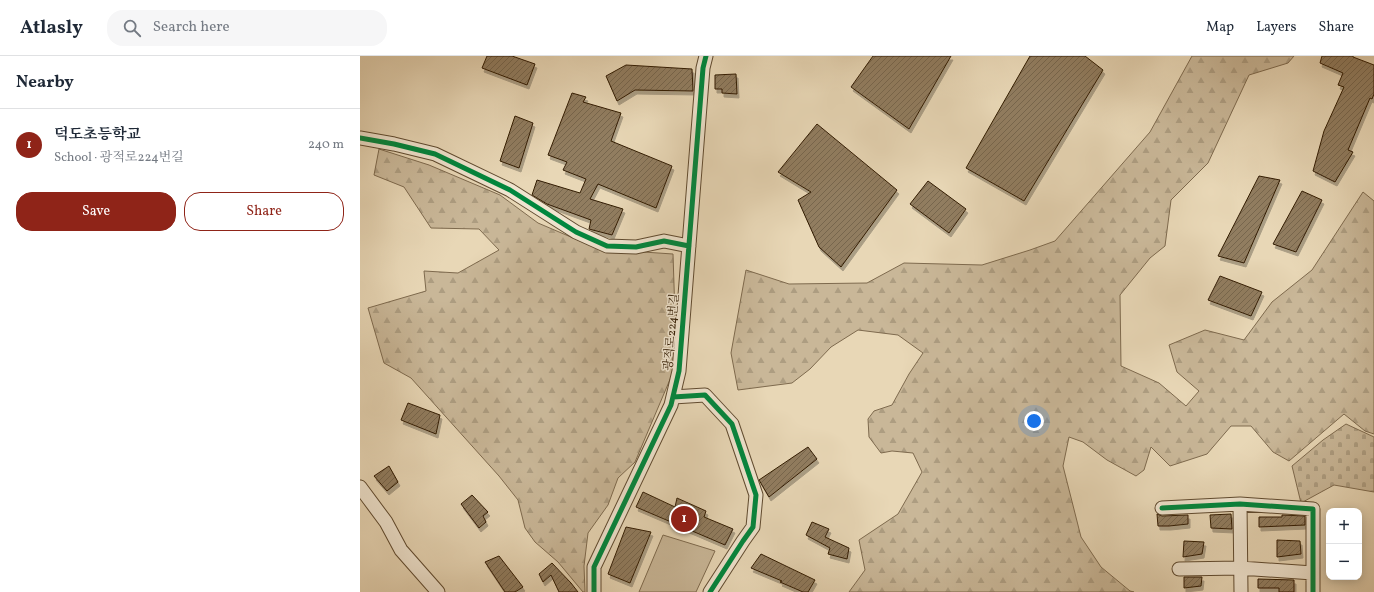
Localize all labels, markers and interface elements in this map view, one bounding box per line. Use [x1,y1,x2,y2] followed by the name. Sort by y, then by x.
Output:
[107,10,387,46] search box
[20,15,83,41] text: Atlasly
[121,17,143,39] icon: search
[153,17,230,38] text: Search here
[1206,18,1234,37] text: Map
[1256,18,1296,37] text: Layers
[1318,18,1354,37] text: Share
[16,71,74,94] text: Nearby
[54,125,141,146] text: 덕도초등학교
[26,136,32,154] text: 1
[308,136,344,154] text: 240 m
[54,149,184,167] text: School · 광적로224번길
[16,192,176,231] button: Save
[184,192,344,231] button: Share
[661,293,683,371] street label: 광적로224번길
[1024,411,1044,431] your location
[671,504,697,534] pin: 1
[1326,508,1362,580] map controls
[1326,508,1362,544] button: +
[1326,544,1362,580] button: −

